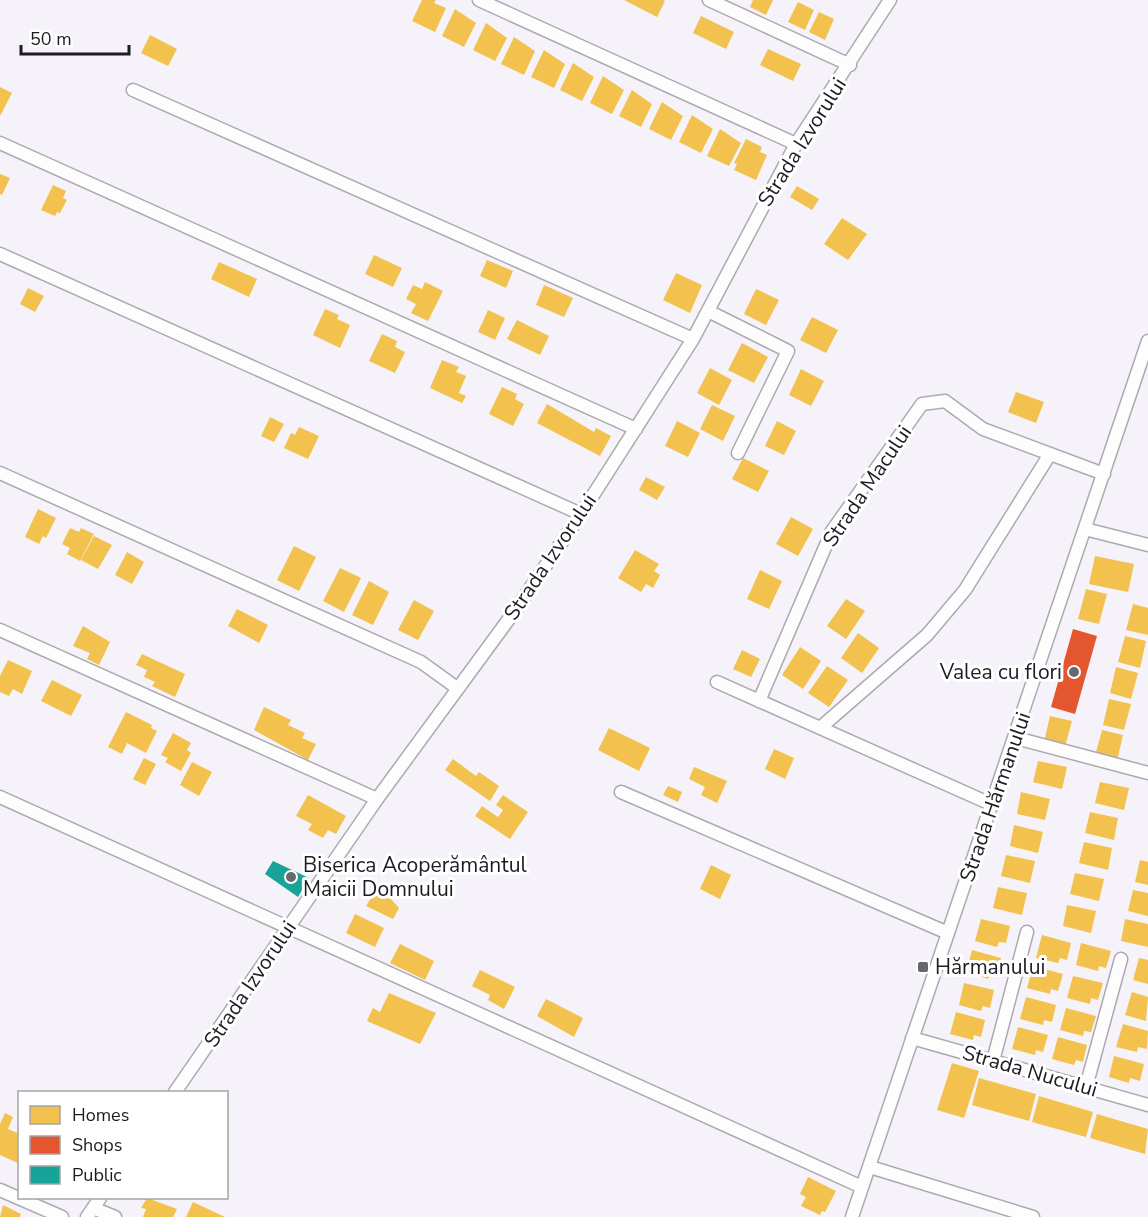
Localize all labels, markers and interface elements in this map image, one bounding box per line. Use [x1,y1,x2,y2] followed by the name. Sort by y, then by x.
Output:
[21,18,129,56] scale bar
[30,27,72,51] text: 50 m
[751,72,853,212] street label: Strada Izvorului
[816,420,918,552] street label: Strada Macului
[497,488,603,626] street label: Strada Izvorului
[939,658,1062,686] place label: Valea cu flori
[1067,665,1081,679] marker: Valea cu flori
[953,708,1037,886] street label: Strada Hărmanului
[303,851,527,903] place label: Biserica Acoperământul Maicii Domnului
[284,870,298,884] marker: Biserica Acoperământul Maicii Domnului
[197,915,303,1053] street label: Strada Izvorului
[935,953,1045,981] place label: Hărmanului
[916,960,930,974] marker: Hărmanului
[959,1038,1101,1104] street label: Strada Nucului
[18,1091,228,1199] legend
[72,1103,129,1127] text: Homes
[72,1133,122,1157] text: Shops
[72,1163,122,1187] text: Public

